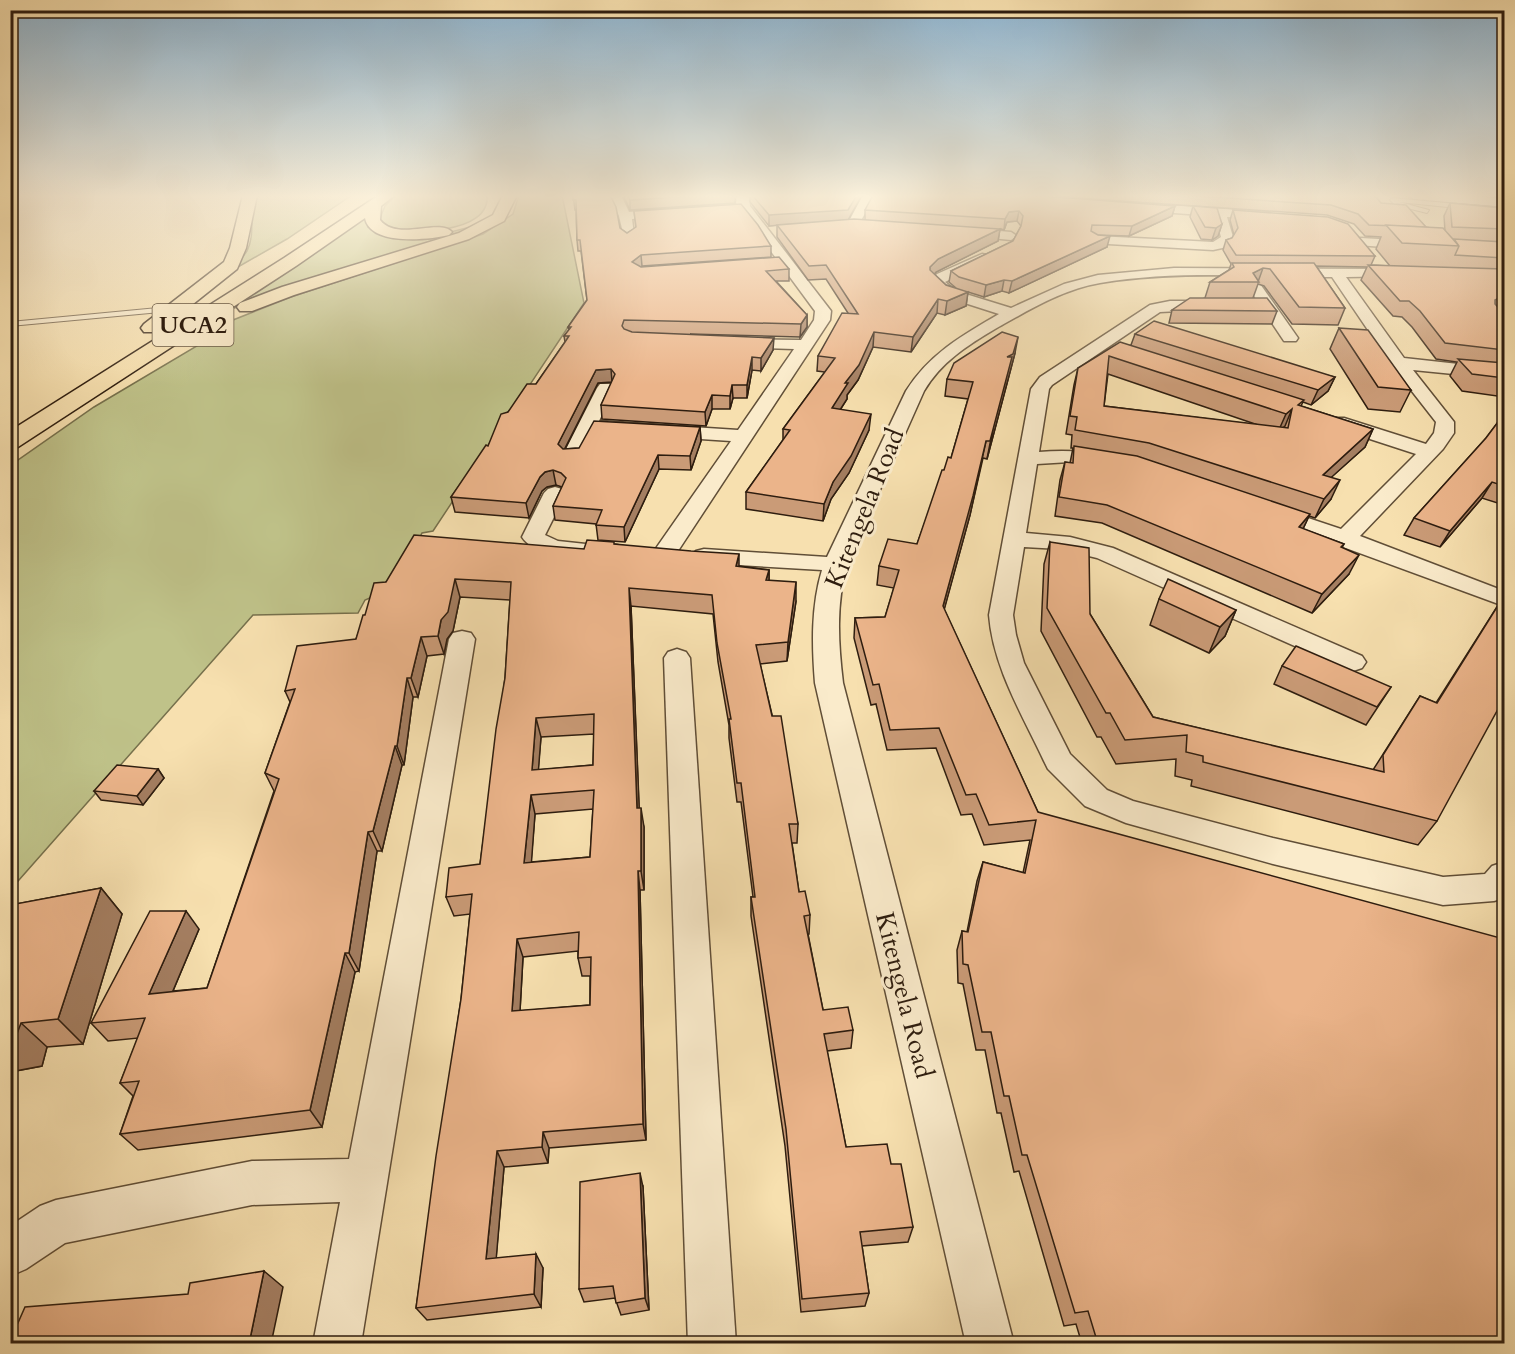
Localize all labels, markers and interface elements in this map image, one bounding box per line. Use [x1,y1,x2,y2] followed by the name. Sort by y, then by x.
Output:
[152,304,234,346] road number: UCA2
[816,423,913,593] street label: Kitengela Road
[867,909,942,1082] street label: Kitengela Road

